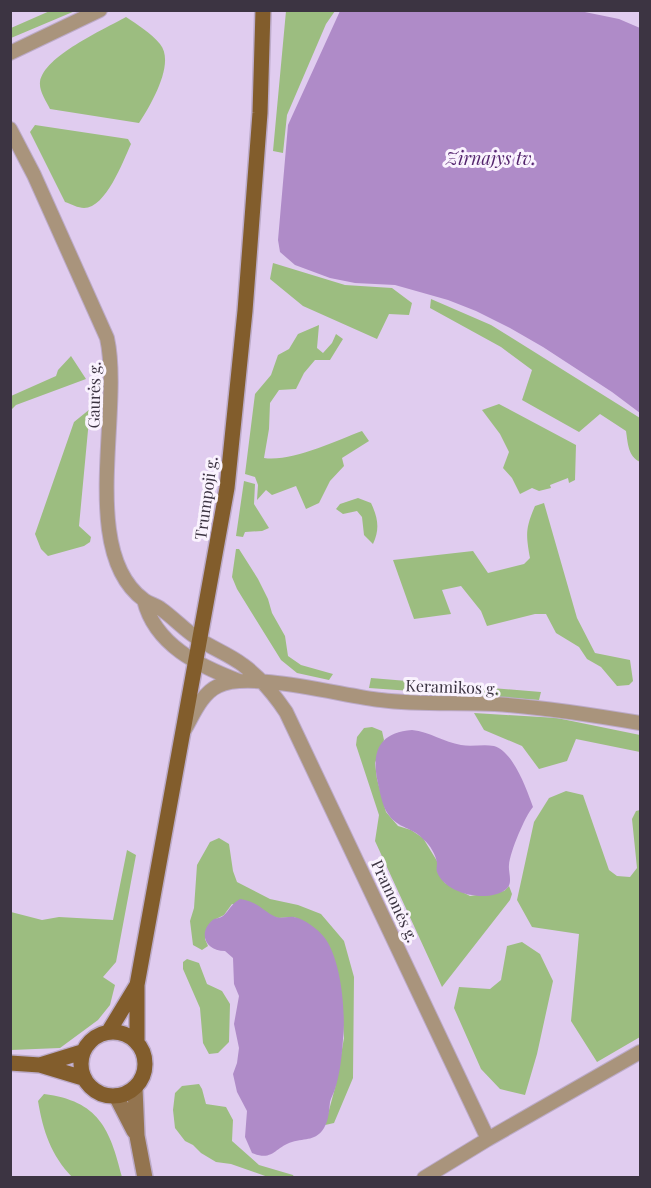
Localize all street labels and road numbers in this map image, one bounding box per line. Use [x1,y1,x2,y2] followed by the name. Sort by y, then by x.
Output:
[82,361,105,429] street label: Gaurės g.
[189,455,222,541] street label: Trumpoji g.
[405,674,499,699] street label: Keramikos g.
[367,856,424,945] street label: Pramonės g.

